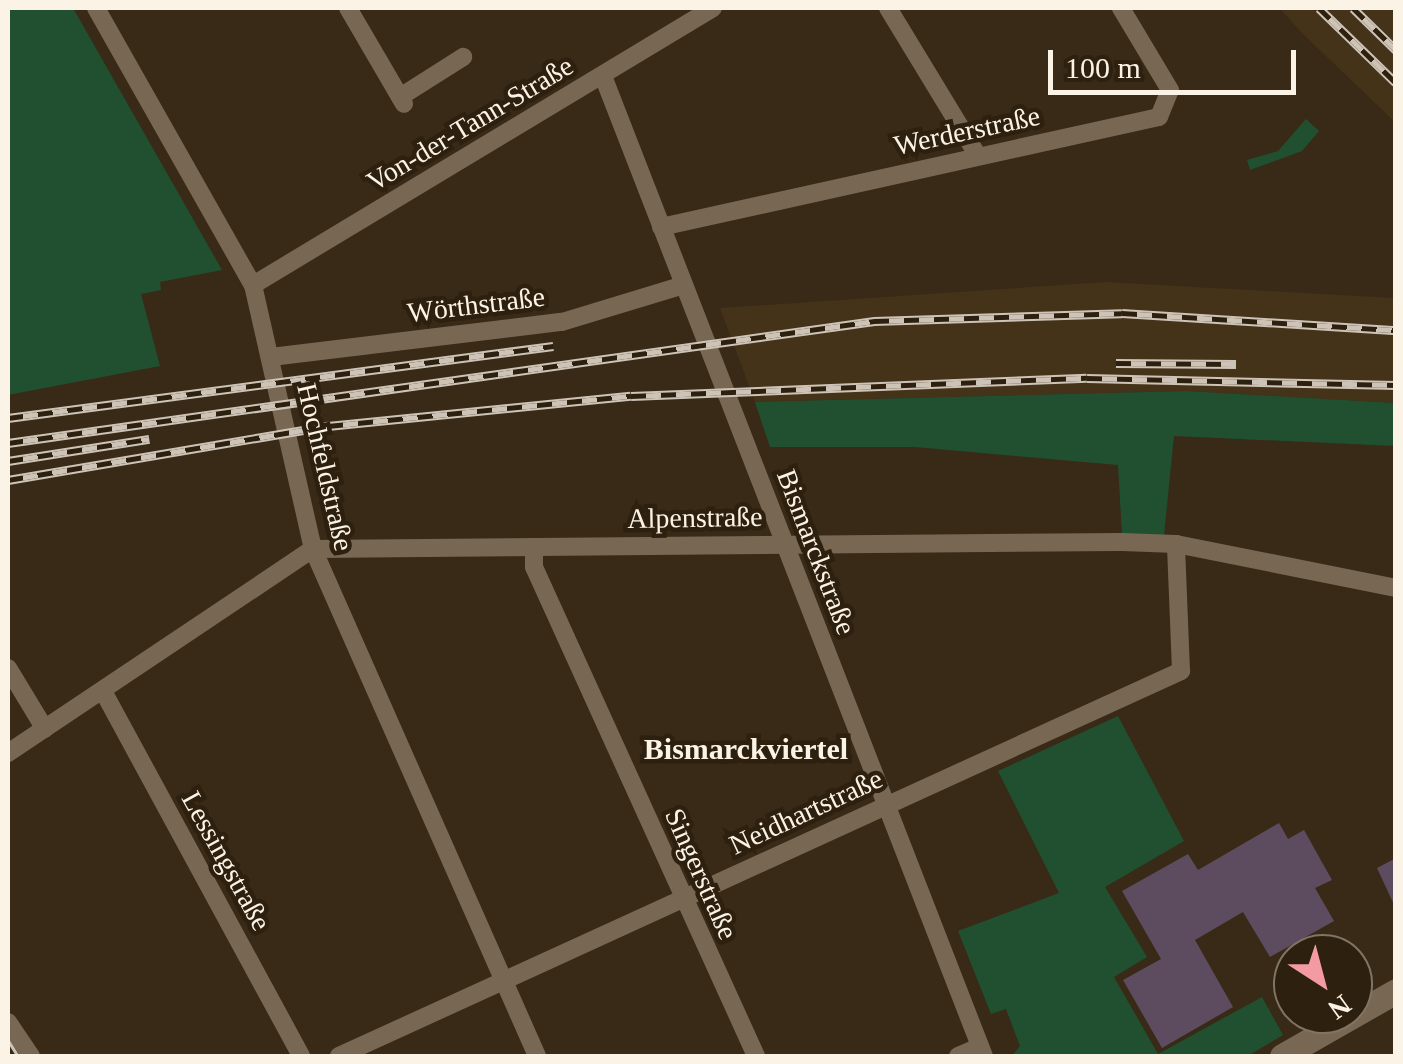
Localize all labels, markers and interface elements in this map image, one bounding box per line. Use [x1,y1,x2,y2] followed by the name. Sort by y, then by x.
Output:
[1053,30,1300,92] scale bar
[361,49,579,199] street label: Von-der-Tann-Straße
[1065,51,1141,84] text: 100 m
[891,99,1043,163] street label: Werderstraße
[405,280,547,330] street label: Wörthstraße
[289,380,361,554] street label: Hochfeldstraße
[769,465,863,639] street label: Bismarckstraße
[627,500,763,536] street label: Alpenstraße
[644,731,848,767] district label: Bismarckviertel
[724,762,888,862] street label: Neidhartstraße
[174,786,278,936] street label: Lessingstraße
[657,803,745,945] street label: Singerstraße
[1273,934,1373,1034] north arrow
[1322,989,1357,1026] text: N

